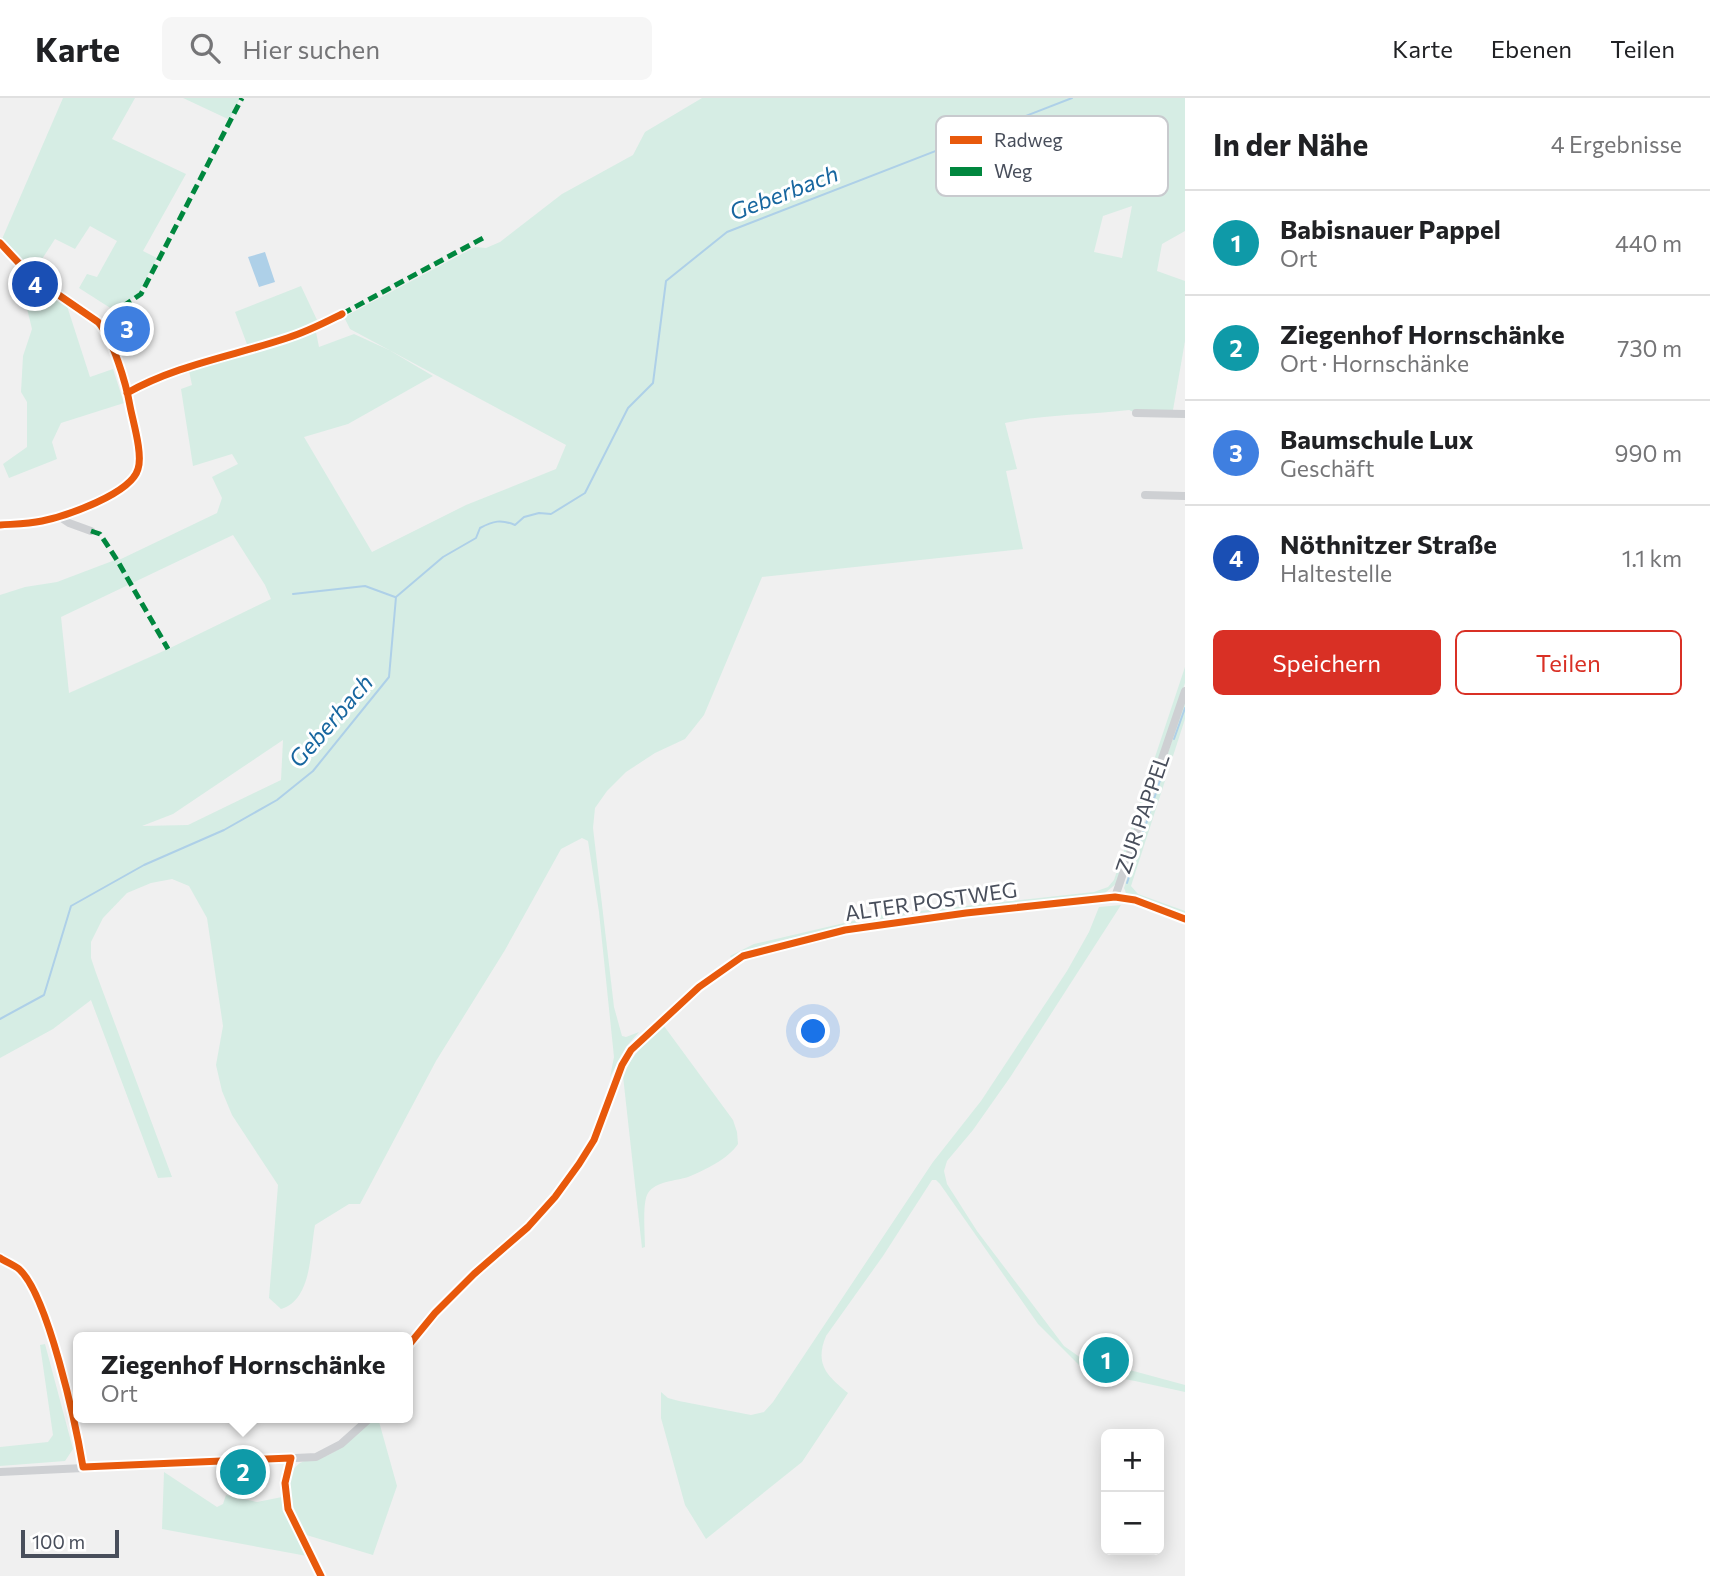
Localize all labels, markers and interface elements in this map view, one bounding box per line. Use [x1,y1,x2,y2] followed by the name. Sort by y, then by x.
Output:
[162,17,652,80] search box
[35,28,120,69] text: Karte
[186,29,224,67] icon: search
[242,33,380,64] text: Hier suchen
[1392,34,1453,63] text: Karte
[1491,34,1572,63] text: Ebenen
[1610,34,1675,63] text: Teilen
[936,116,1168,196] legend
[1213,125,1368,162] text: In der Nähe
[994,128,1063,151] text: Radweg
[1551,130,1682,158] text: 4 Ergebnisse
[725,159,842,226] water label: Geberbach
[994,159,1032,182] text: Weg
[1280,213,1501,244] text: Babisnauer Pappel
[1231,229,1241,257] text: 1
[1615,229,1682,257] text: 440 m
[1280,244,1317,272] text: Ort
[12,258,58,310] pin: 4
[104,303,150,355] pin: 3
[1280,318,1565,349] text: Ziegenhof Hornschänke
[1229,334,1243,362] text: 2
[1617,334,1682,362] text: 730 m
[1280,349,1469,377] text: Ort · Hornschänke
[1280,423,1473,454] text: Baumschule Lux
[1229,439,1243,467] text: 3
[1615,439,1682,467] text: 990 m
[1280,454,1374,482] text: Geschäft
[1280,528,1497,559] text: Nöthnitzer Straße
[1229,544,1243,572] text: 4
[1622,544,1682,572] text: 1.1 km
[1280,559,1392,587] text: Haltestelle
[1213,630,1441,695] button: Speichern
[1455,630,1682,695] button: Teilen
[282,668,378,773] water label: Geberbach
[1109,750,1174,877] street label: ZUR PAPPEL
[843,876,1018,925] street label: ALTER POSTWEG
[796,1014,830,1048] your location
[73,1332,413,1423] popup
[1083,1334,1129,1386] pin: 1
[101,1348,385,1379] text: Ziegenhof Hornschänke
[101,1379,138,1407] text: Ort
[1101,1429,1164,1555] map controls
[1101,1429,1164,1492] button: +
[220,1446,266,1498] pin: 2
[1101,1492,1164,1555] button: −
[21,1527,119,1559] scale bar
[32,1530,85,1553] text: 100 m

